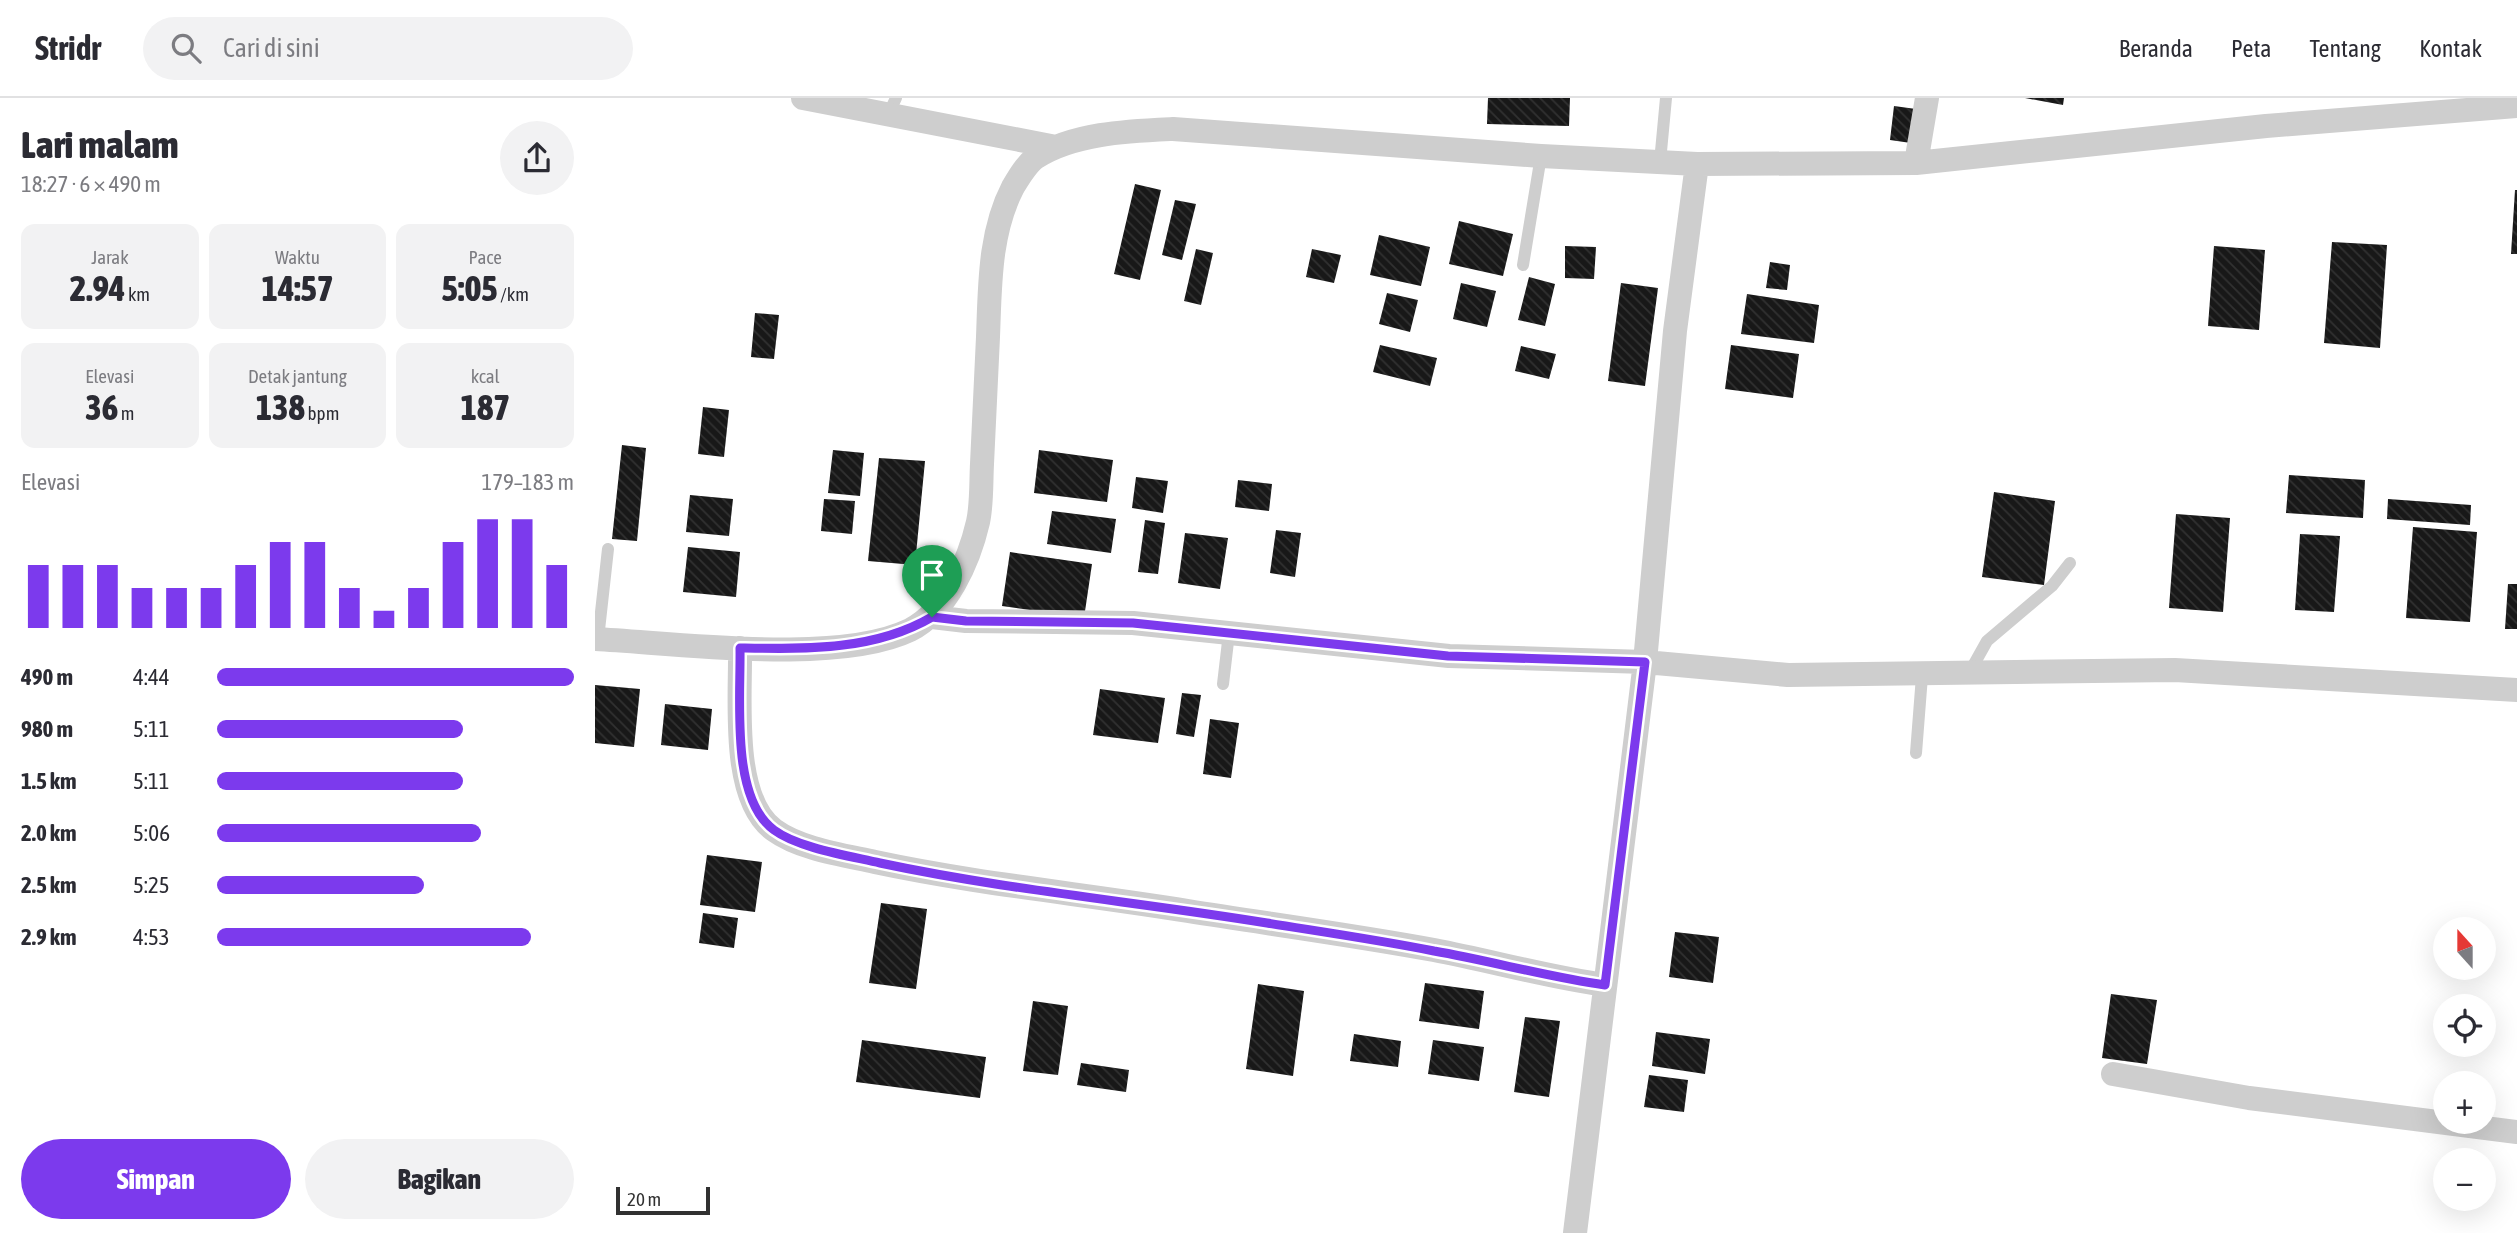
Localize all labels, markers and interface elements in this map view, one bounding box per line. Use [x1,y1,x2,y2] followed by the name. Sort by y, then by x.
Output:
[143,17,633,80] search box
[35,29,101,67] text: Stridr
[167,29,205,67] icon: search
[223,33,320,63] text: Cari di sini
[2119,35,2193,62] text: Beranda
[2231,35,2271,62] text: Peta
[2309,35,2381,62] text: Tentang
[2419,35,2482,62] text: Kontak
[500,121,574,195] button: share
[21,123,179,166] text: Lari malam
[21,171,161,197] text: 18:27 · 6 × 490 m
[91,246,129,268] text: Jarak
[275,246,320,268] text: Waktu
[468,246,502,268] text: Pace
[70,268,125,308] text: 2.94
[261,268,334,308] text: 14:57
[441,268,498,308] text: 5:05
[125,283,150,305] text: km
[498,283,529,305] text: /km
[85,365,134,387] text: Elevasi
[248,365,347,387] text: Detak jantung
[471,365,500,387] text: kcal
[85,387,118,427] text: 36
[256,387,305,427] text: 138
[460,387,510,427] text: 187
[118,402,134,424] text: m
[305,402,339,424] text: bpm
[21,469,80,495] text: Elevasi
[481,469,574,495] text: 179–183 m
[902,545,962,617] pin
[913,556,951,594] icon: arrive
[21,664,73,690] text: 490 m
[133,664,170,690] text: 4:44
[21,716,73,742] text: 980 m
[133,716,170,742] text: 5:11
[21,768,77,794] text: 1.5 km
[133,768,170,794] text: 5:11
[21,820,77,846] text: 2.0 km
[133,820,170,846] text: 5:06
[21,872,77,898] text: 2.5 km
[133,872,170,898] text: 5:25
[2433,917,2495,980] north arrow
[2433,917,2496,1211] map controls
[21,924,77,950] text: 2.9 km
[133,924,170,950] text: 4:53
[2433,994,2496,1057] button: locate
[2433,1071,2496,1134] button: +
[21,1139,291,1219] button: Simpan
[305,1139,574,1219] button: Bagikan
[2433,1148,2496,1211] button: −
[616,1184,711,1216] scale bar
[627,1188,661,1210] text: 20 m

